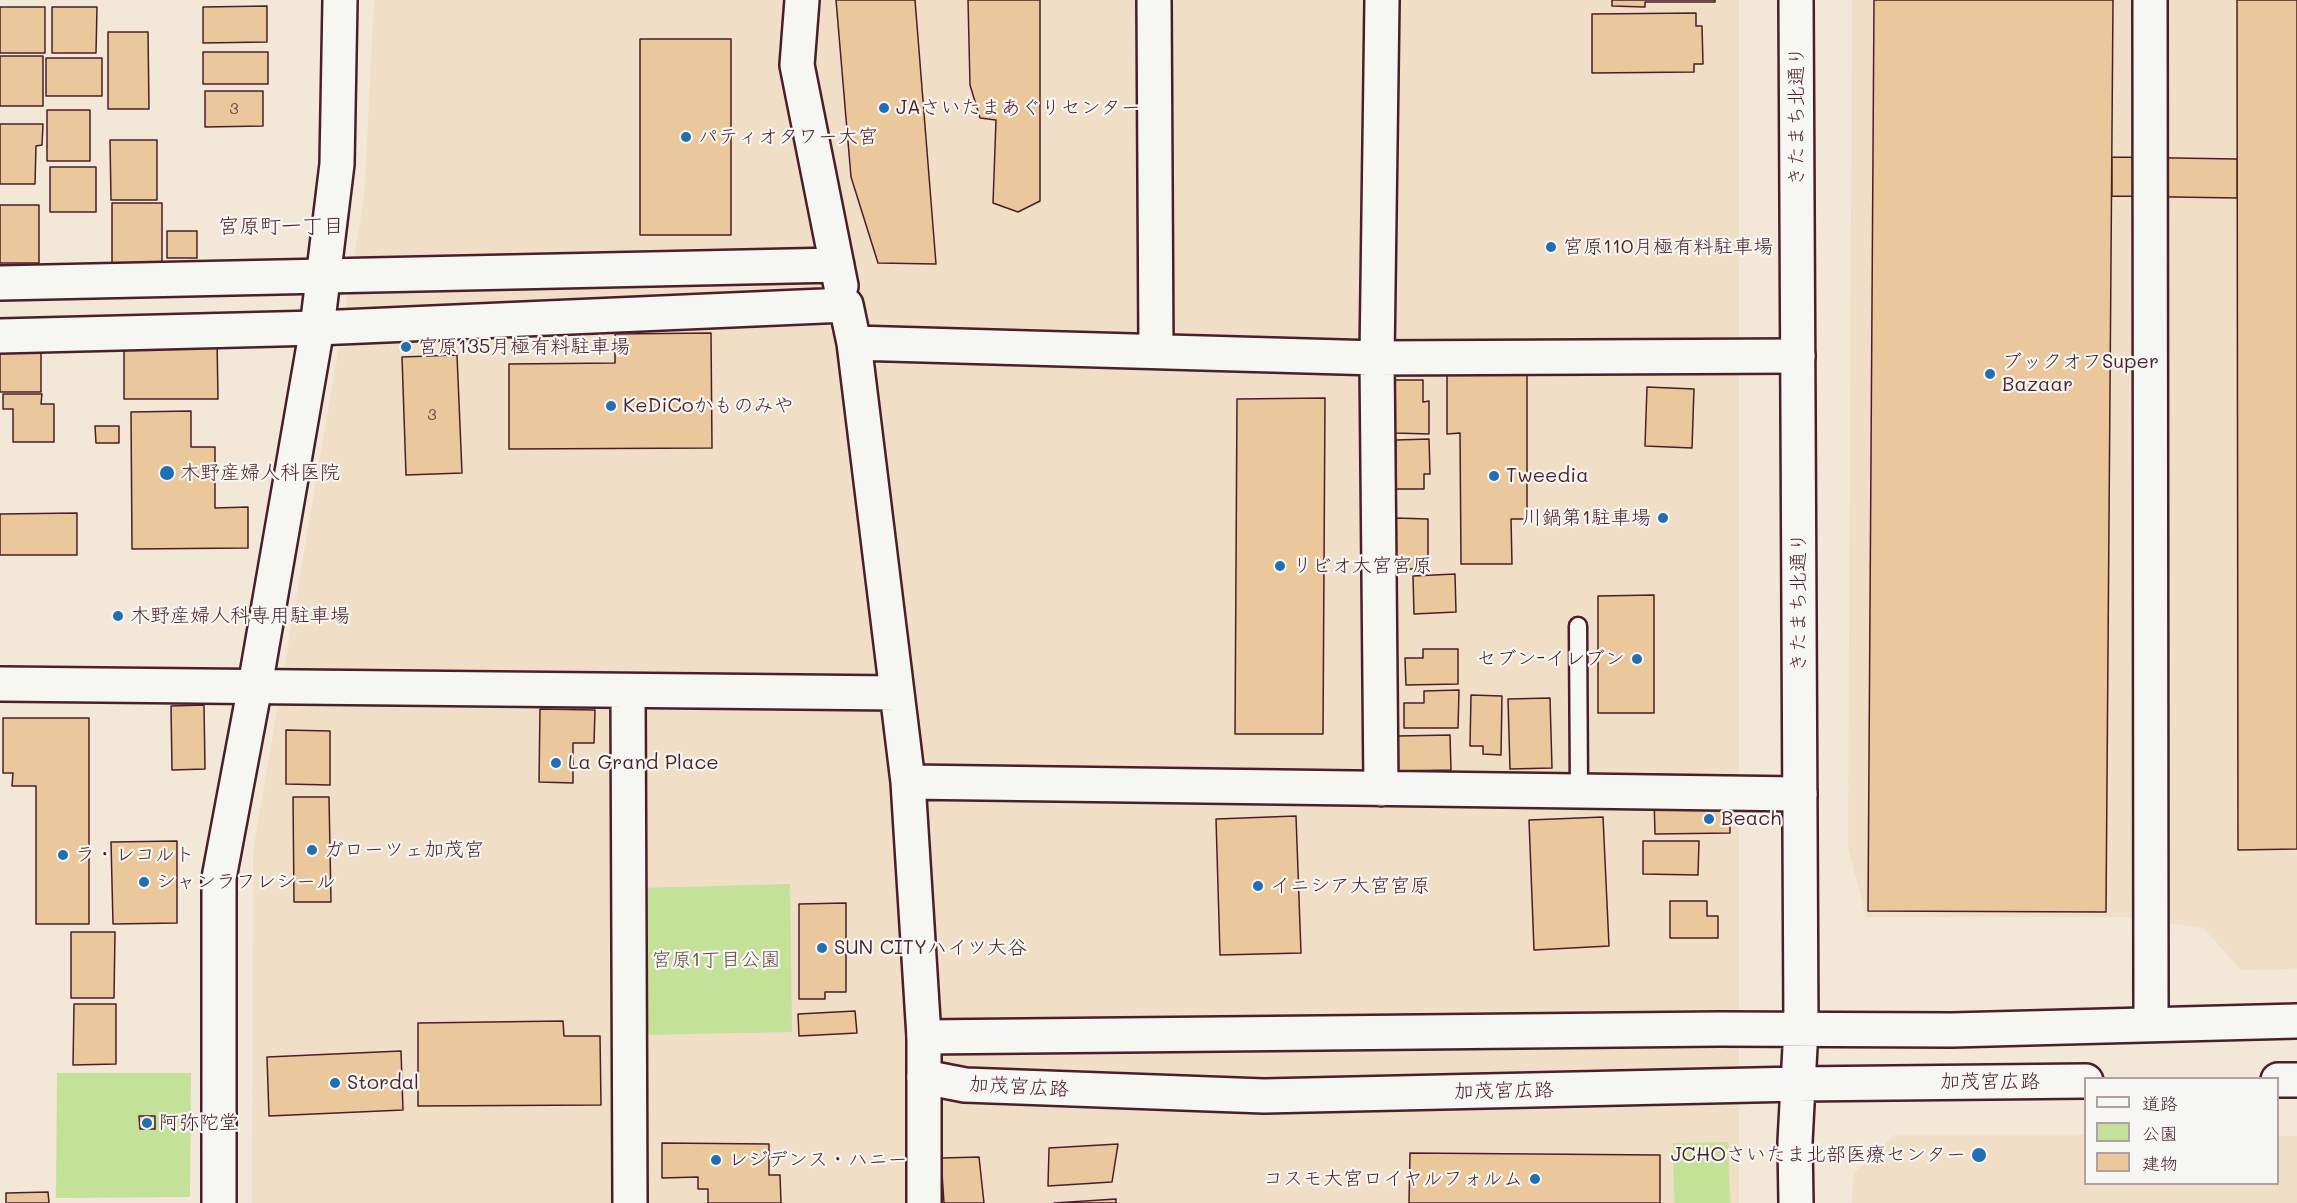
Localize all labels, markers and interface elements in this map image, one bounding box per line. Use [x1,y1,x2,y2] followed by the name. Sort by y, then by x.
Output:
[1785,46,1809,186] street label: きたまち北通り
[896,96,1141,120] place label: JAさいたまあぐりセンター
[229,99,239,119] house number: 3
[877,101,891,115] marker: JAさいたまあぐりセンター
[698,125,878,149] place label: パティオタワー大宮
[679,130,693,144] marker: パティオタワー大宮
[218,214,344,240] district label: 宮原町一丁目
[1563,235,1773,259] place label: 宮原110月極有料駐車場
[1544,240,1558,254] marker: 宮原110月極有料駐車場
[418,335,630,359] place label: 宮原135月極有料駐車場
[399,340,413,354] marker: 宮原135月極有料駐車場
[2002,350,2159,397] place label: ブックオフSuper Bazaar
[1983,367,1997,381] marker: ブックオフSuper Bazaar
[623,394,794,418] place label: KeDiCoかものみや
[604,399,618,413] marker: KeDiCoかものみや
[427,405,437,425] house number: 3
[180,461,340,485] place label: 木野産婦人科医院
[158,464,176,482] marker: 木野産婦人科医院
[1506,464,1589,488] place label: Tweedia
[1487,469,1501,483] marker: Tweedia
[1522,506,1651,530] place label: 川鍋第1駐車場
[1656,511,1670,525] marker: 川鍋第1駐車場
[1787,532,1811,672] street label: きたまち北通り
[1292,554,1432,578] place label: リビオ大宮宮原
[1273,559,1287,573] marker: リビオ大宮宮原
[130,604,350,628] place label: 木野産婦人科専用駐車場
[111,609,125,623] marker: 木野産婦人科専用駐車場
[1477,647,1625,671] place label: セブン-イレブン
[1630,652,1644,666] marker: セブン-イレブン
[568,751,719,775] place label: La Grand Place
[549,756,563,770] marker: La Grand Place
[1721,807,1781,831] place label: Beach
[1702,812,1716,826] marker: Beach
[324,838,484,862] place label: ガローツェ加茂宮
[75,843,195,867] place label: ラ・レコルト
[305,843,319,857] marker: ガローツェ加茂宮
[56,848,70,862] marker: ラ・レコルト
[156,870,336,894] place label: シャンラフレシール
[1270,874,1430,898] place label: イニシア大宮宮原
[137,875,151,889] marker: シャンラフレシール
[1251,879,1265,893] marker: イニシア大宮宮原
[834,936,1027,960] place label: SUN CITYハイツ大谷
[815,941,829,955] marker: SUN CITYハイツ大谷
[652,948,780,972] park label: 宮原1丁目公園
[1940,1070,2040,1094] street label: 加茂宮広路
[347,1071,419,1095] place label: Stordal
[968,1072,1070,1102] street label: 加茂宮広路
[328,1076,342,1090] marker: Stordal
[2084,1077,2279,1185] legend
[1454,1078,1554,1104] street label: 加茂宮広路
[2142,1091,2178,1115] text: 道路
[159,1111,239,1135] place label: 阿弥陀堂
[140,1116,154,1130] marker: 阿弥陀堂
[2142,1121,2178,1145] text: 公園
[1671,1143,1966,1167] place label: JCHOさいたま北部医療センター
[1970,1146,1988,1164] marker: JCHOさいたま北部医療センター
[728,1148,908,1172] place label: レジデンス・ハニー
[2142,1151,2178,1175] text: 建物
[709,1153,723,1167] marker: レジデンス・ハニー
[1263,1167,1523,1191] place label: コスモ大宮ロイヤルフォルム
[1528,1172,1542,1186] marker: コスモ大宮ロイヤルフォルム

